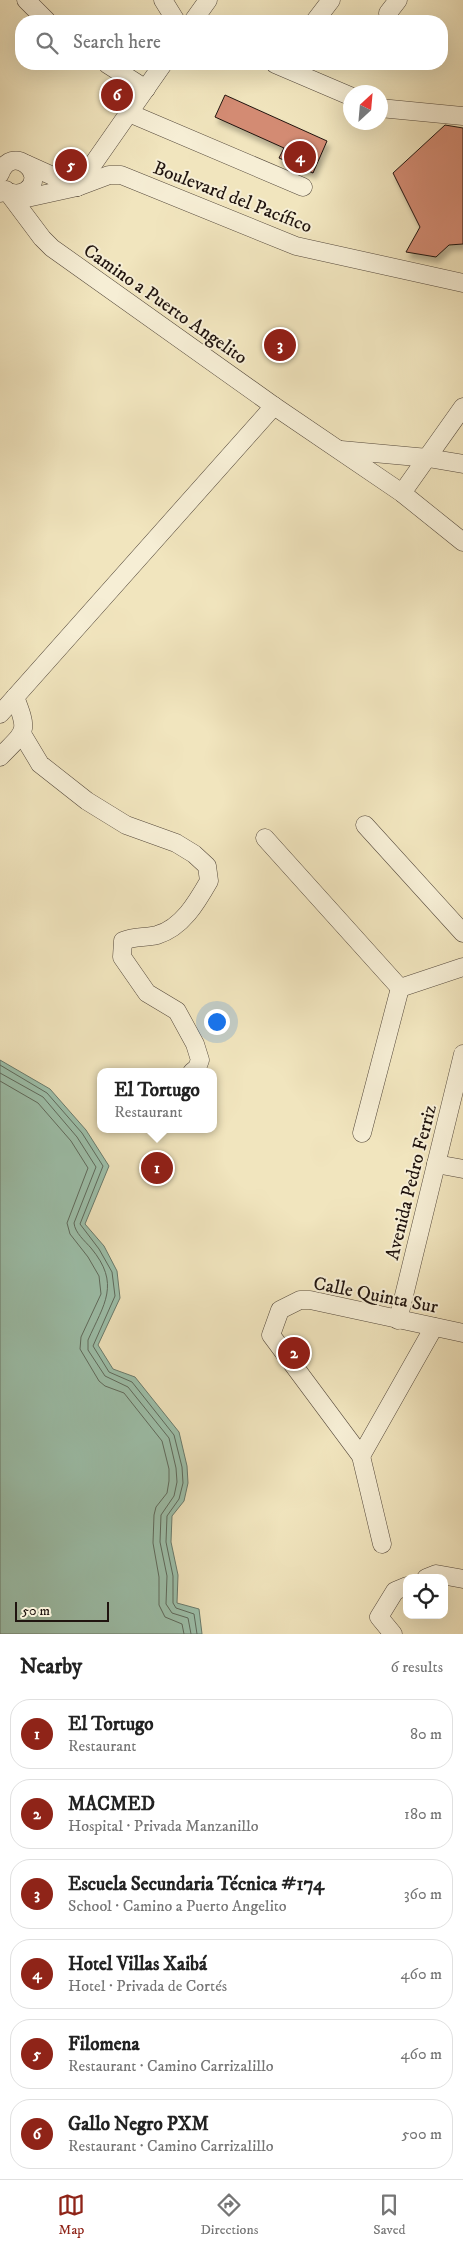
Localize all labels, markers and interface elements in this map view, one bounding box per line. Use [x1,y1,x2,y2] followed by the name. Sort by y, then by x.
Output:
[15,15,448,70] search box
[33,29,61,57] icon: search
[73,31,161,54] text: Search here
[101,76,133,114] pin: 6
[343,85,388,130] north arrow
[284,138,316,176] pin: 4
[55,146,87,184] pin: 5
[150,156,315,238] street label: Boulevard del Pacífico
[79,239,252,370] street label: Camino a Puerto Angelito
[264,326,296,364] pin: 3
[204,1009,230,1035] your location
[97,1068,217,1133] popup
[114,1079,200,1102] text: El Tortugo
[114,1102,183,1122] text: Restaurant
[381,1102,442,1262] street label: Avenida Pedro Ferriz
[141,1149,173,1187] pin: 1
[311,1272,440,1319] street label: Calle Quinta Sur
[278,1334,310,1372] pin: 2
[403,1574,448,1619] map controls
[403,1574,448,1619] button: locate
[15,1599,109,1622] scale bar
[22,1602,50,1620] text: 50 m
[20,1654,82,1680] text: Nearby
[390,1657,443,1677] text: 6 results
[68,1713,154,1736] text: El Tortugo
[34,1724,40,1744] text: 1
[410,1724,442,1744] text: 80 m
[68,1736,136,1756] text: Restaurant
[68,1793,155,1816] text: MACMED
[33,1804,41,1824] text: 2
[404,1804,442,1824] text: 180 m
[68,1816,259,1836] text: Hospital · Privada Manzanillo
[68,1873,324,1896] text: Escuela Secundaria Técnica #174
[34,1884,40,1904] text: 3
[404,1884,442,1904] text: 360 m
[68,1896,287,1916] text: School · Camino a Puerto Angelito
[68,1953,207,1976] text: Hotel Villas Xaibá
[32,1964,42,1984] text: 4
[400,1964,442,1984] text: 460 m
[68,1976,227,1996] text: Hotel · Privada de Cortés
[68,2033,140,2056] text: Filomena
[33,2044,41,2064] text: 5
[400,2044,442,2064] text: 460 m
[68,2056,274,2076] text: Restaurant · Camino Carrizalillo
[68,2113,209,2136] text: Gallo Negro PXM
[33,2124,41,2144] text: 6
[401,2124,442,2144] text: 500 m
[68,2136,274,2156] text: Restaurant · Camino Carrizalillo
[57,2191,85,2239] tab: Map
[200,2191,258,2239] tab: Directions
[373,2191,406,2239] tab: Saved

